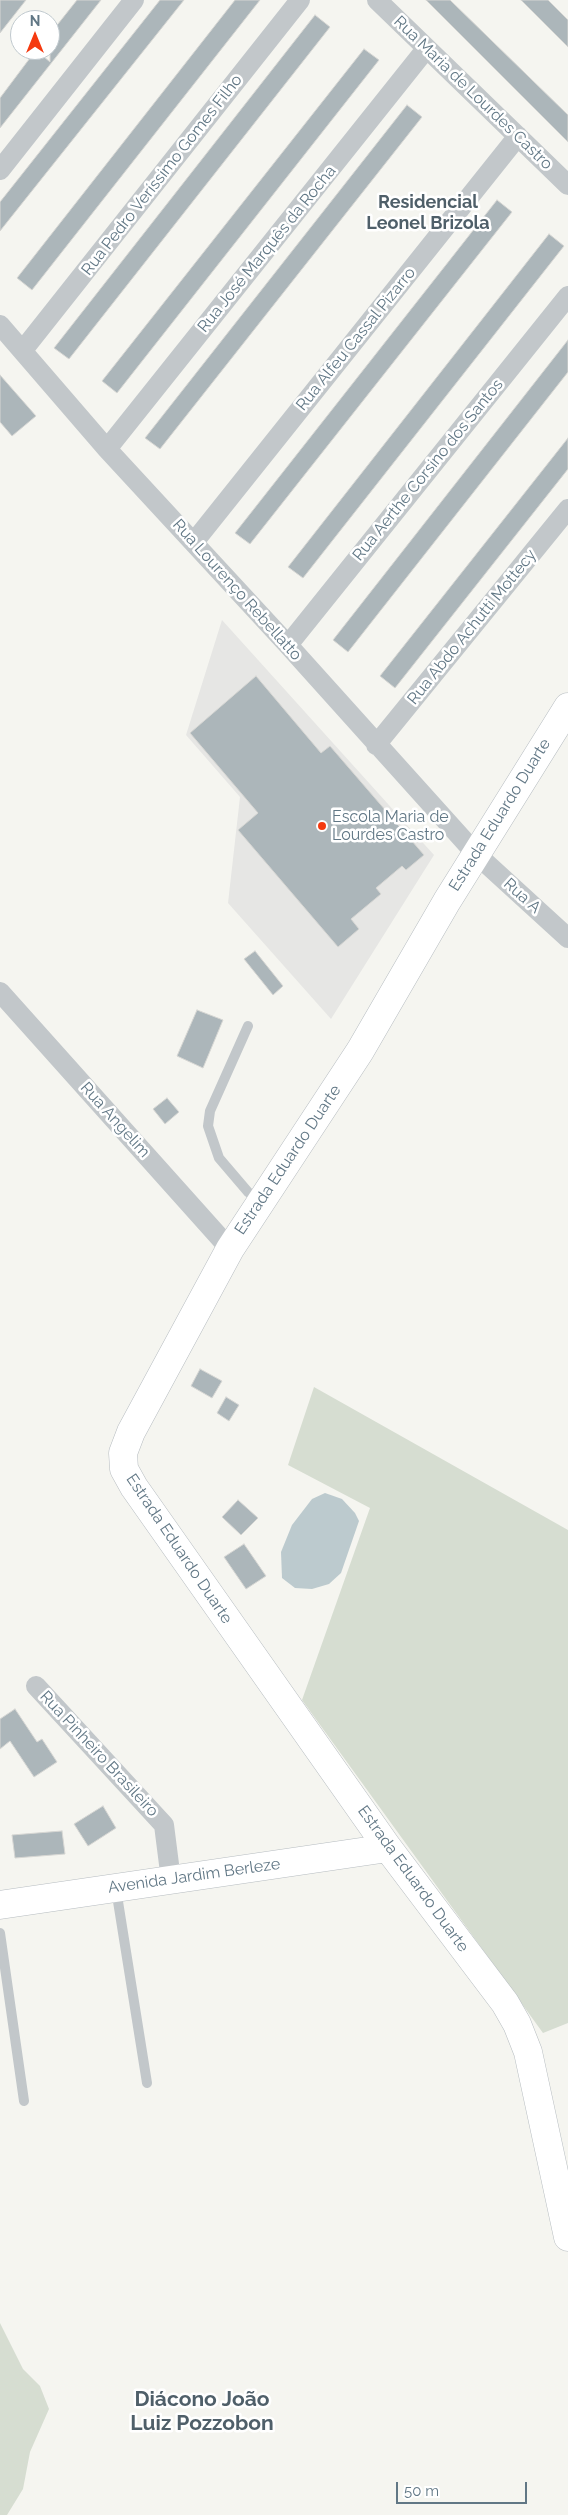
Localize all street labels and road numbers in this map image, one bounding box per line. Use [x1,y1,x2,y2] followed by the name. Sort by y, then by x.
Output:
[390,12,556,174] street label: Rua Maria de Lourdes Castro
[78,71,246,279] street label: Rua Pedro Veríssimo Gomes Filho
[194,162,340,336] street label: Rua José Marquês da Rocha
[292,264,420,414] street label: Rua Alfeu Cassal Pizarro
[349,375,507,565] street label: Rua Aerthe Corsino dos Santos
[168,515,306,665] street label: Rua Lourenço Rebellatto
[404,546,540,708] street label: Rua Abdo Achutti Mottecy
[445,735,555,895] street label: Estrada Eduardo Duarte
[499,874,545,918] street label: Rua A
[76,1078,154,1162] street label: Rua Angelim
[231,1082,345,1238] street label: Estrada Eduardo Duarte
[122,1471,236,1627] street label: Estrada Eduardo Duarte
[36,1687,162,1821] street label: Rua Pinheiro Brasileiro
[353,1802,473,1956] street label: Estrada Eduardo Duarte
[107,1854,281,1898] street label: Avenida Jardim Berleze

